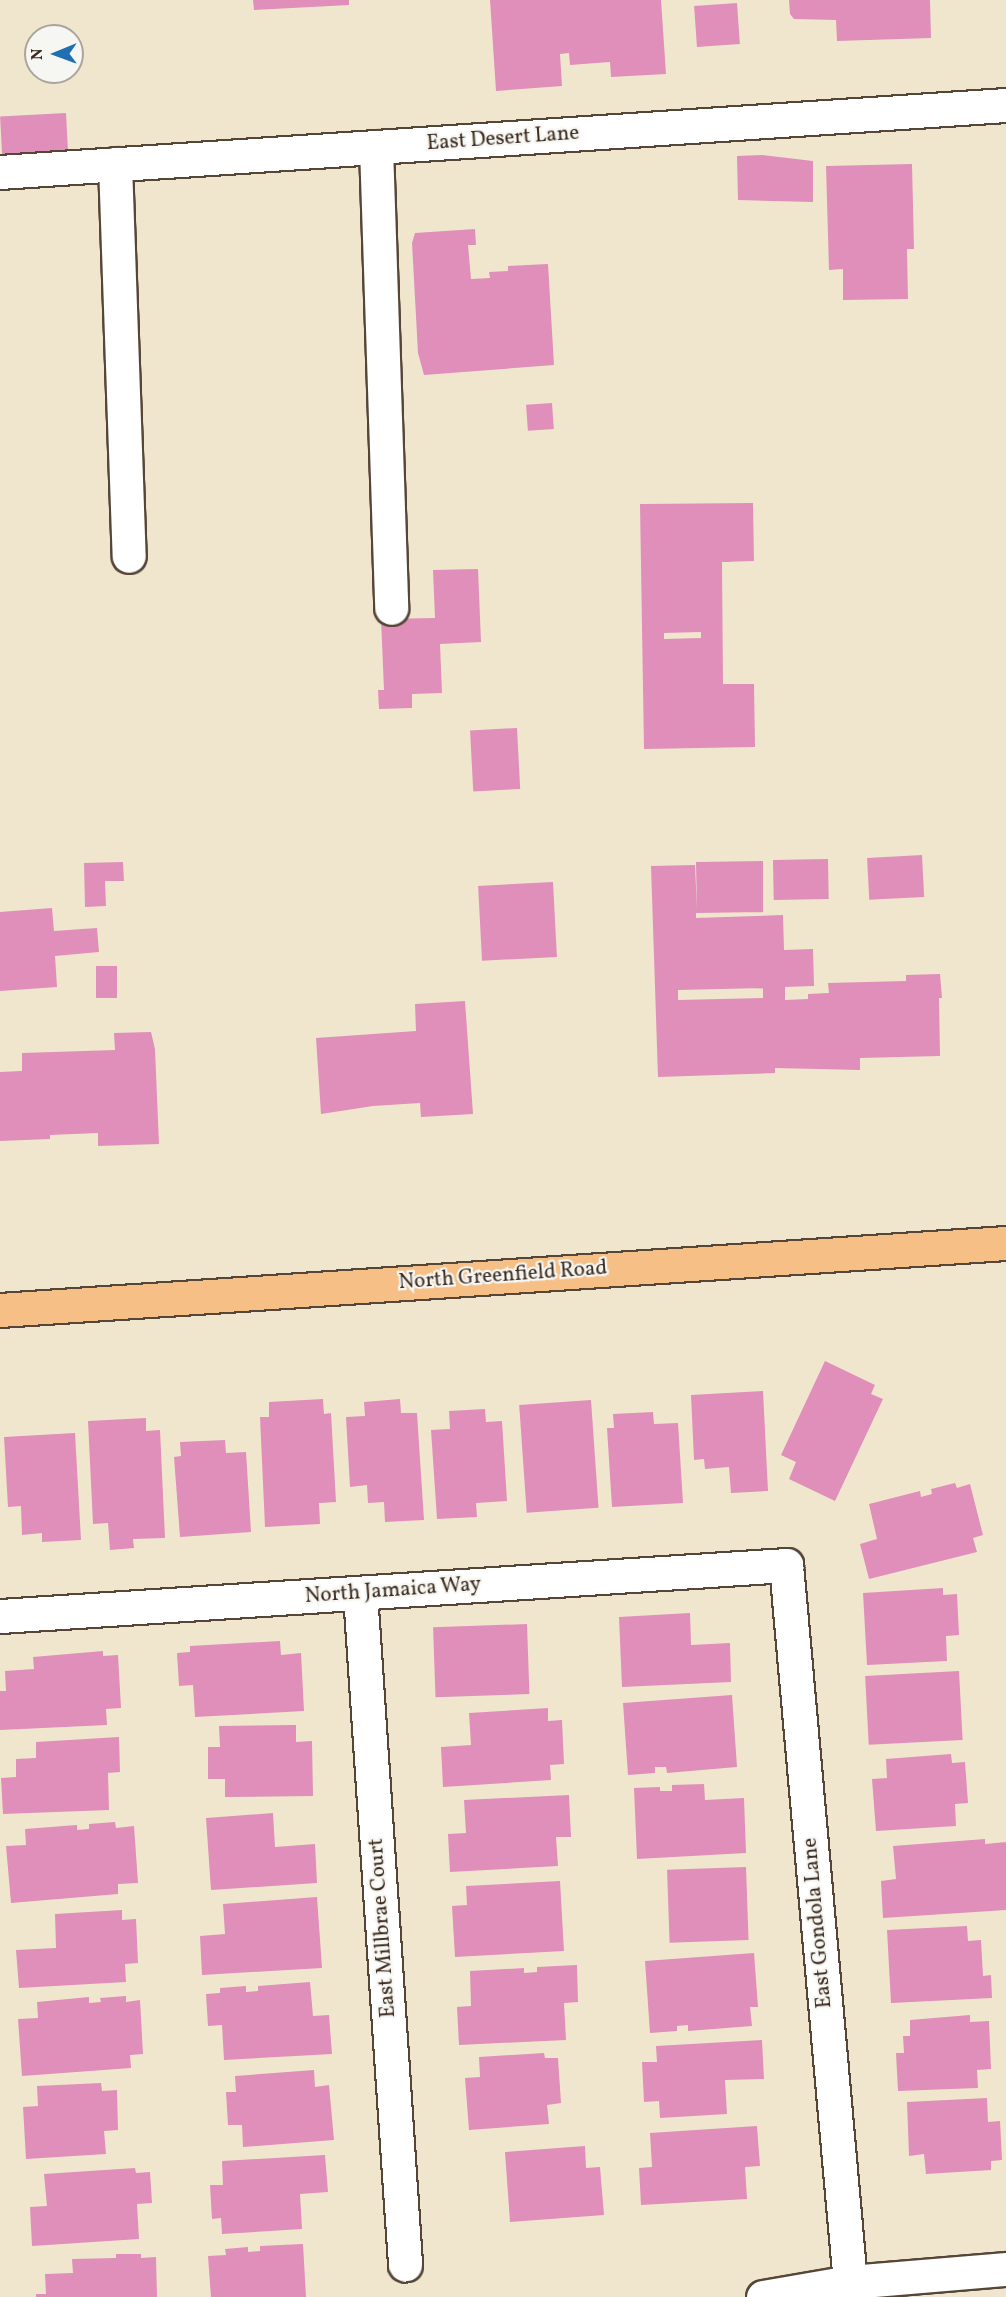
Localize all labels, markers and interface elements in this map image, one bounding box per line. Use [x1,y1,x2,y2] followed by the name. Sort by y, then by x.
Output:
[24,24,84,84] north arrow
[27,48,49,60] text: N
[426,121,580,157] street label: East Desert Lane
[398,1256,608,1296] street label: North Greenfield Road
[304,1572,482,1610] street label: North Jamaica Way
[364,1837,402,2019] street label: East Millbrae Court
[798,1837,838,2009] street label: East Gondola Lane

